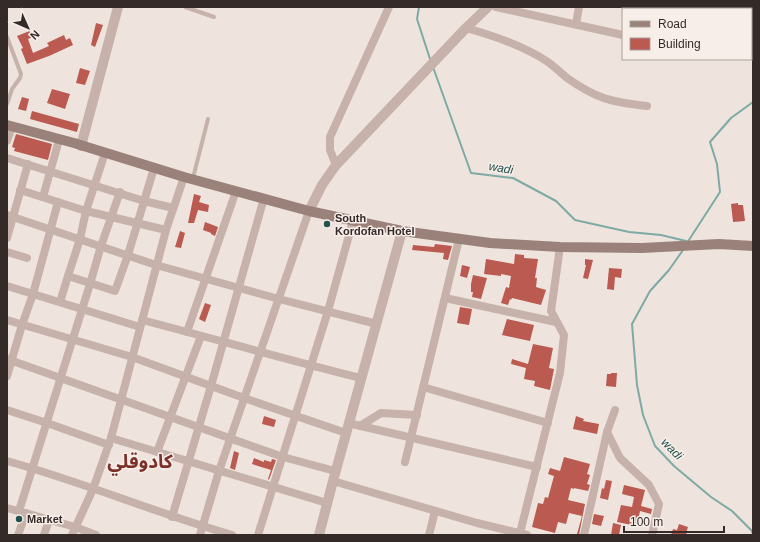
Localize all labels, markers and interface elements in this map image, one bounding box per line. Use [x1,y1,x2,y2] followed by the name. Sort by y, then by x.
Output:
[8,8,48,48] north arrow
[622,8,752,60] legend
[658,17,687,31] text: Road
[28,28,42,42] text: N
[658,37,701,51] text: Building
[488,159,515,177] water label: wadi
[335,212,414,237] place label: South Kordofan Hotel
[322,219,332,229] marker: South Kordofan Hotel
[658,435,686,463] water label: wadi
[107,451,173,476] district label: كادوقلي
[624,508,724,534] scale bar
[27,513,63,525] place label: Market
[14,514,24,524] marker: Market
[630,515,663,529] text: 100 m

